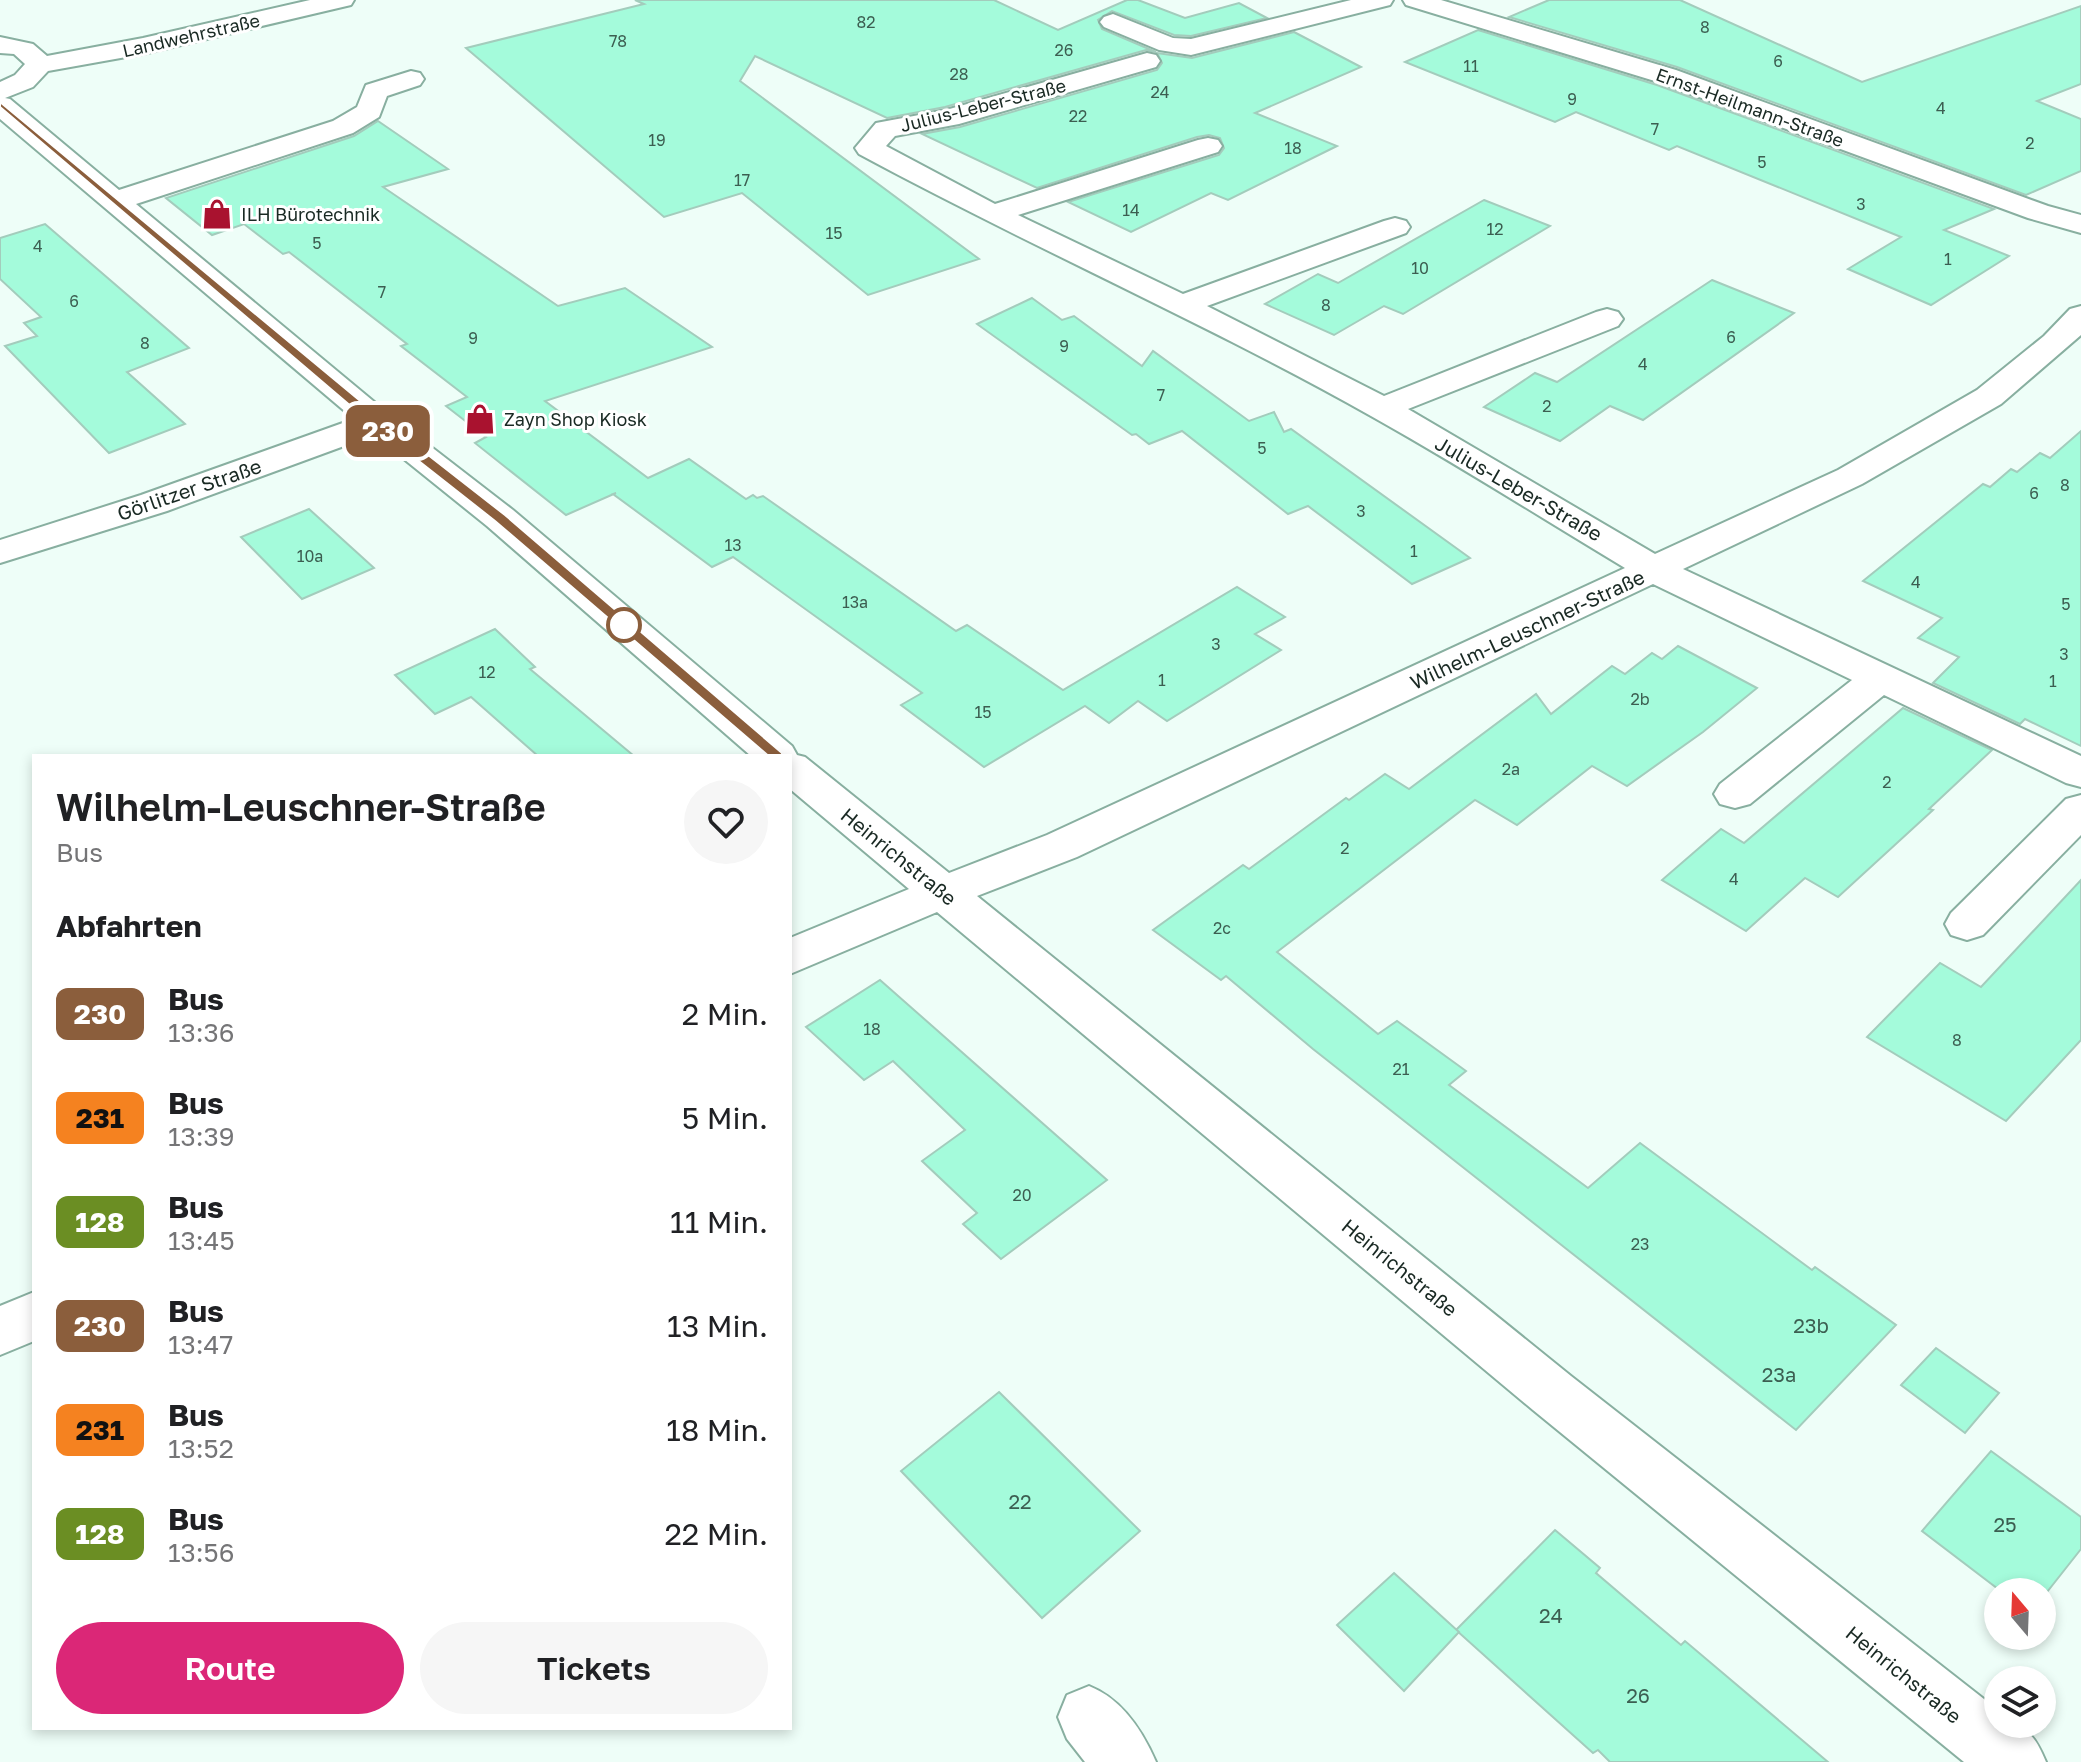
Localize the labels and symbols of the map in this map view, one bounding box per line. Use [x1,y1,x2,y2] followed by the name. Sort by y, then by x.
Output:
[120,9,262,61] street label: Landwehrstraße
[856,12,876,32] house number: 82
[1700,17,1710,37] house number: 8
[609,31,627,51] house number: 78
[1055,40,1073,60] house number: 26
[1773,51,1783,71] house number: 6
[1463,56,1479,76] house number: 11
[1653,63,1847,151] street label: Ernst-Heilmann-Straße
[949,64,969,84] house number: 28
[898,74,1068,136] street label: Julius-Leber-Straße
[1150,82,1170,102] house number: 24
[1567,89,1577,109] house number: 9
[1936,98,1946,118] house number: 4
[1069,106,1087,126] house number: 22
[1651,119,1659,139] house number: 7
[648,130,666,150] house number: 19
[2025,133,2035,153] house number: 2
[1284,138,1302,158] house number: 18
[1757,152,1767,172] house number: 5
[734,170,750,190] house number: 17
[1856,194,1866,214] house number: 3
[200,197,234,231] shop icon: ILH Bürotechnik
[1122,200,1140,220] house number: 14
[241,203,380,225] place label: ILH Bürotechnik
[1486,219,1504,239] house number: 12
[825,223,843,243] house number: 15
[312,233,322,253] house number: 5
[33,236,43,256] house number: 4
[1944,249,1952,269] house number: 1
[1411,258,1429,278] house number: 10
[378,282,386,302] house number: 7
[69,291,79,311] house number: 6
[1321,295,1331,315] house number: 8
[1726,327,1736,347] house number: 6
[468,328,478,348] house number: 9
[140,333,150,353] house number: 8
[1059,336,1069,356] house number: 9
[1638,354,1648,374] house number: 4
[1157,385,1165,405] house number: 7
[1542,396,1552,416] house number: 2
[463,402,497,436] shop icon: Zayn Shop Kiosk
[342,405,434,457] line badge: 230
[504,408,647,430] place label: Zayn Shop Kiosk
[1431,430,1607,546] street label: Julius-Leber-Straße
[1257,438,1267,458] house number: 5
[114,453,264,525] street label: Görlitzer Straße
[2060,475,2070,495] house number: 8
[2029,483,2039,503] house number: 6
[1356,501,1366,521] house number: 3
[724,535,742,555] house number: 13
[1410,541,1418,561] house number: 1
[297,546,323,566] house number: 10a
[1406,564,1648,694] street label: Wilhelm-Leuschner-Straße
[1911,572,1921,592] house number: 4
[842,592,868,612] house number: 13a
[2061,594,2071,614] house number: 5
[607,608,641,642] unlabelled marker
[1211,634,1221,654] house number: 3
[2059,644,2069,664] house number: 3
[478,662,496,682] house number: 12
[1158,670,1166,690] house number: 1
[2049,671,2057,691] house number: 1
[1630,689,1650,709] house number: 2b
[974,702,992,722] house number: 15
[1502,759,1520,779] house number: 2a
[1882,772,1892,792] house number: 2
[836,802,962,910] street label: Heinrichstraße
[1340,838,1350,858] house number: 2
[1729,869,1739,889] house number: 4
[1213,918,1231,938] house number: 2c
[863,1019,881,1039] house number: 18
[1952,1030,1962,1050] house number: 8
[1392,1059,1410,1079] house number: 21
[1012,1185,1032,1205] house number: 20
[1337,1213,1463,1321] street label: Heinrichstraße
[1631,1234,1649,1254] house number: 23
[1793,1313,1829,1337] house number: 23b
[1762,1362,1796,1386] house number: 23a
[1008,1489,1032,1513] house number: 22
[1993,1512,2017,1536] house number: 25
[1984,1578,2056,1650] north arrow
[1539,1603,1563,1627] house number: 24
[1841,1620,1967,1728] street label: Heinrichstraße
[1626,1683,1650,1707] house number: 26

